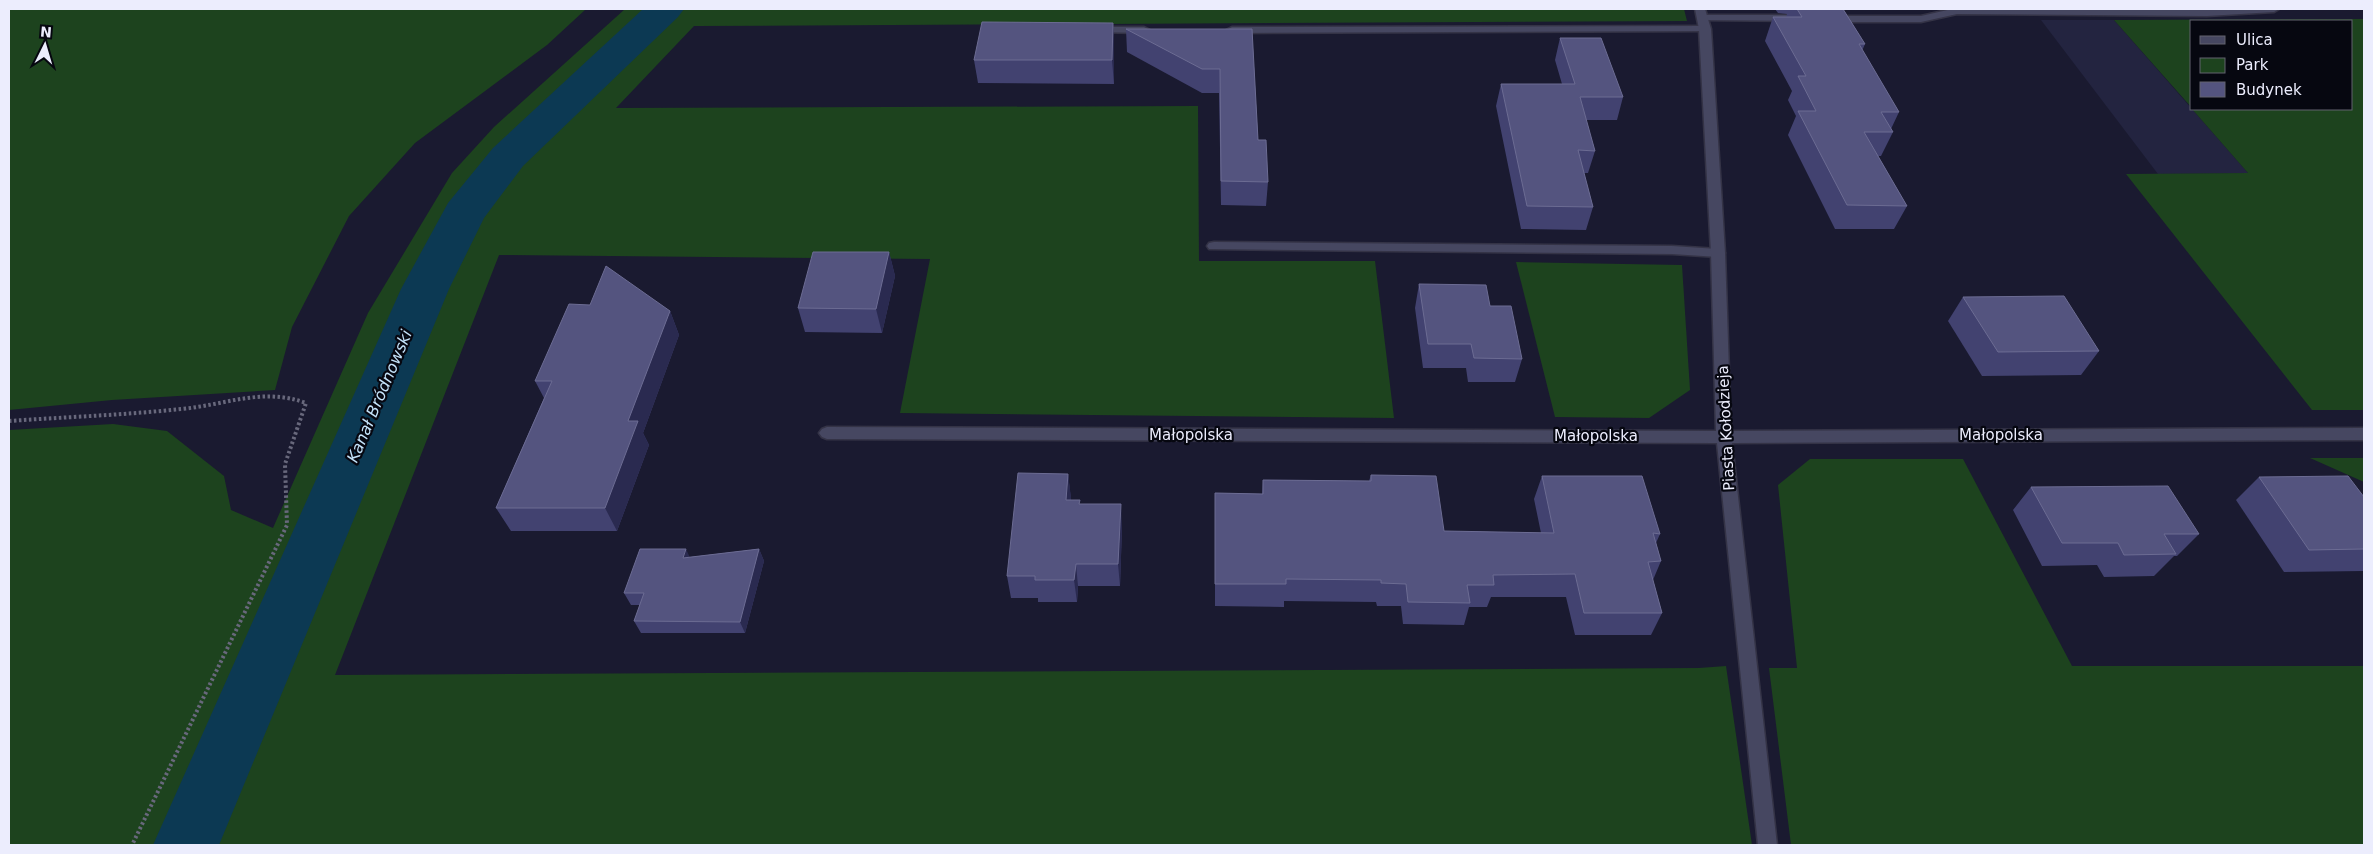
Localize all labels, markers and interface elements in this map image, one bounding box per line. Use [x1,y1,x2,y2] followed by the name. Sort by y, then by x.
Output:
[20,20,70,70] north arrow
[2190,20,2353,110] legend
[40,24,53,41] text: N
[2236,31,2273,49] text: Ulica
[2236,56,2269,74] text: Park
[2236,81,2302,99] text: Budynek
[343,327,416,465] water label: Kanał Bródnowski
[1714,365,1738,491] street label: Piasta Kołodzieja
[1149,426,1233,444] street label: Małopolska
[1959,426,2043,444] street label: Małopolska
[1554,427,1638,445] street label: Małopolska

